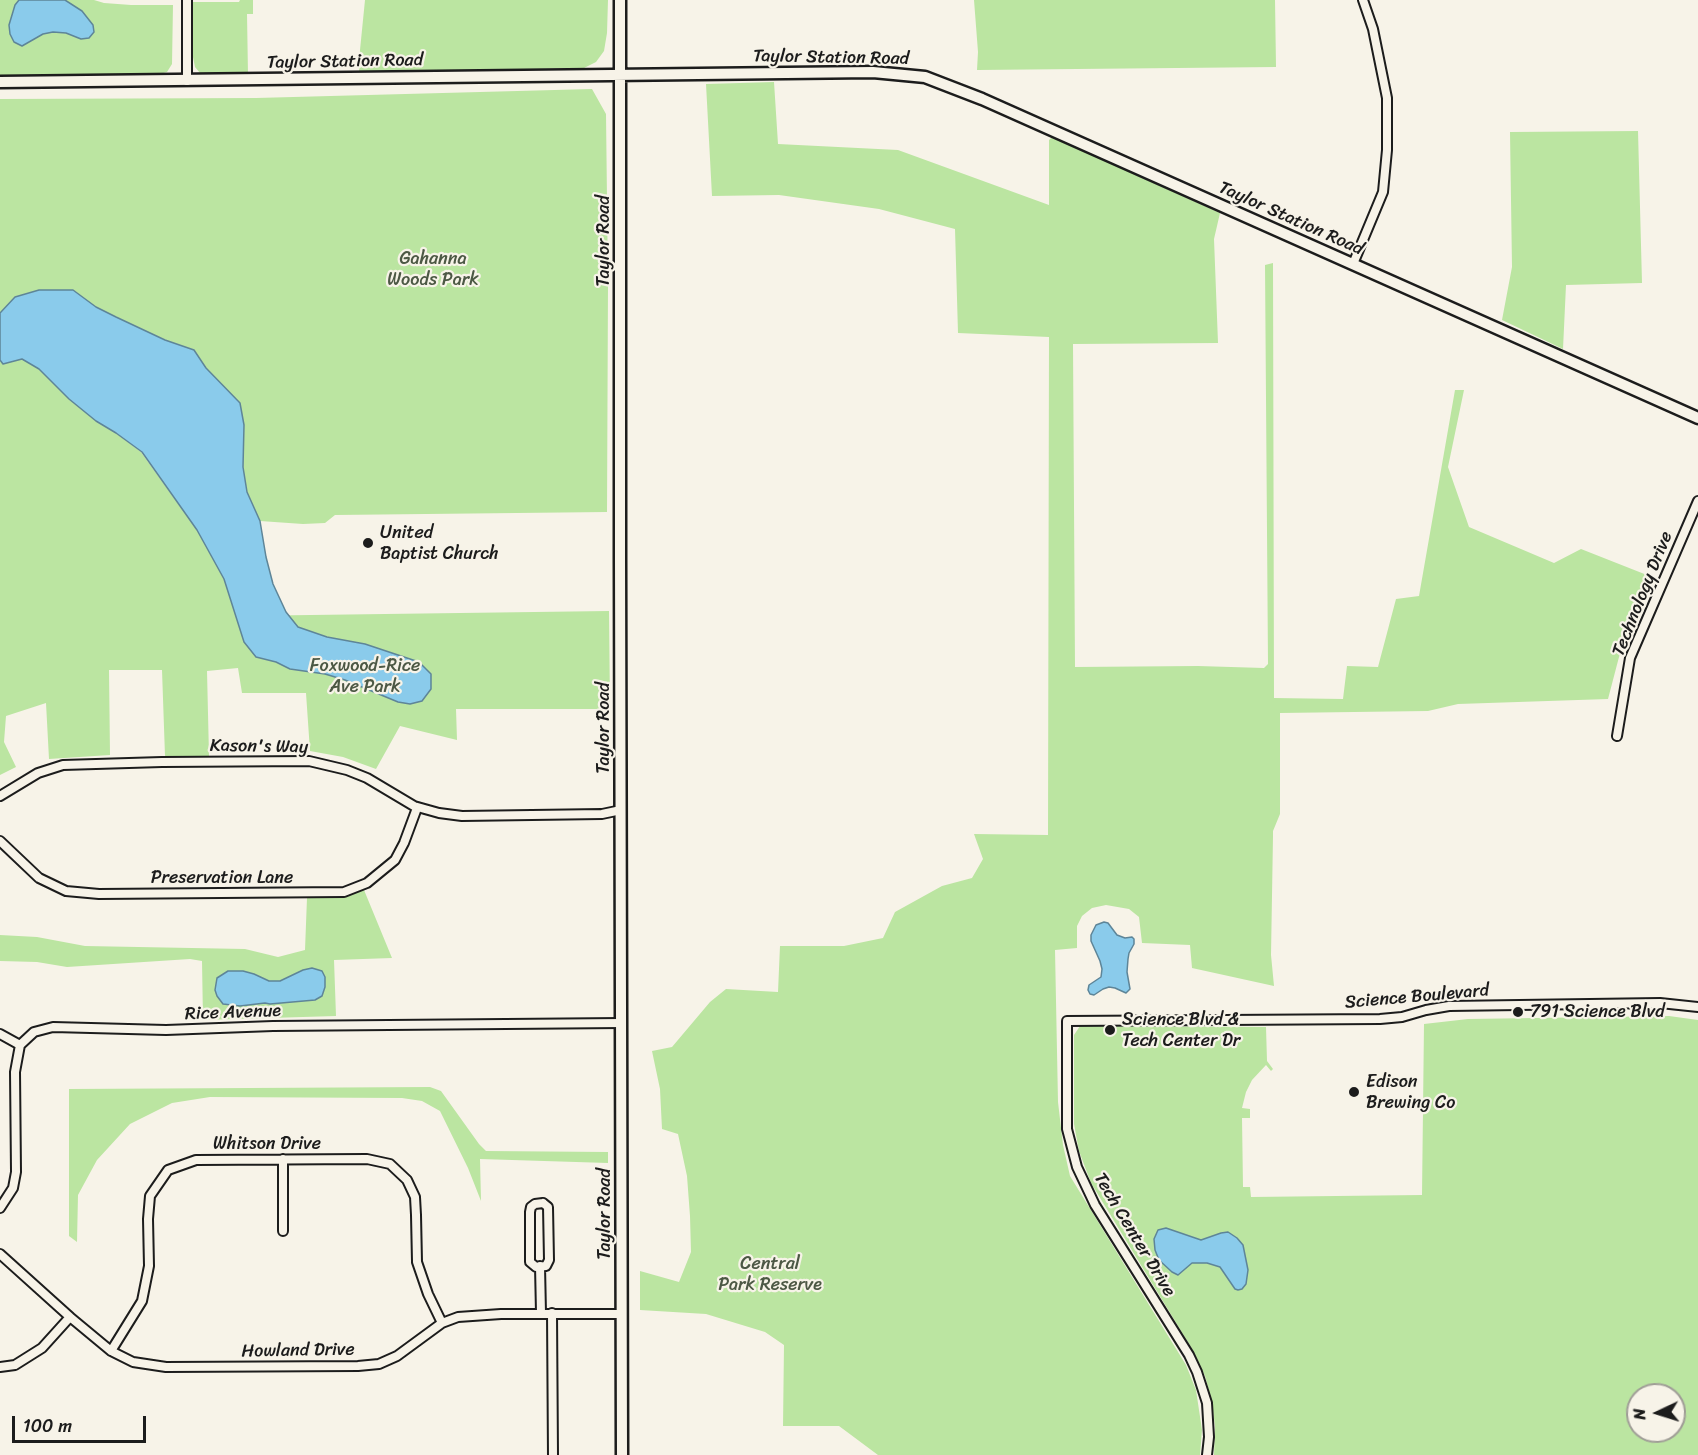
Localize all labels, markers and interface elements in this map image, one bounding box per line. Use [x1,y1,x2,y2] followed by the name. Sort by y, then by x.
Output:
[753,46,909,70] street label: Taylor Station Road
[267,50,423,74] street label: Taylor Station Road
[1215,177,1367,261] street label: Taylor Station Road
[593,195,615,287] street label: Taylor Road
[387,248,479,290] park label: Gahanna Woods Park
[380,522,499,564] place label: United Baptist Church
[1608,528,1678,660] street label: Technology Drive
[361,536,375,550] marker: United Baptist Church
[310,655,420,698] park label: Foxwood-Rice Ave Park
[593,682,615,774] street label: Taylor Road
[210,735,308,759] street label: Kason's Way
[151,867,293,889] street label: Preservation Lane
[1344,980,1490,1014] street label: Science Boulevard
[185,1001,281,1025] street label: Rice Avenue
[1530,1001,1665,1023] place label: 791 Science Blvd
[1511,1005,1525,1019] marker: 791 Science Blvd
[1122,1009,1240,1052] place label: Science Blvd & Tech Center Dr
[1103,1023,1117,1037] marker: Science Blvd & Tech Center Dr
[1366,1071,1455,1114] place label: Edison Brewing Co
[1347,1085,1361,1099] marker: Edison Brewing Co
[213,1133,321,1155] street label: Whitson Drive
[594,1168,616,1260] street label: Taylor Road
[1088,1169,1180,1301] street label: Tech Center Drive
[718,1253,822,1296] park label: Central Park Reserve
[241,1339,355,1363] street label: Howland Drive
[1626,1383,1686,1443] north arrow
[15,1404,148,1442] scale bar
[1625,1408,1654,1421] text: N
[23,1410,72,1442] text: 100 m

